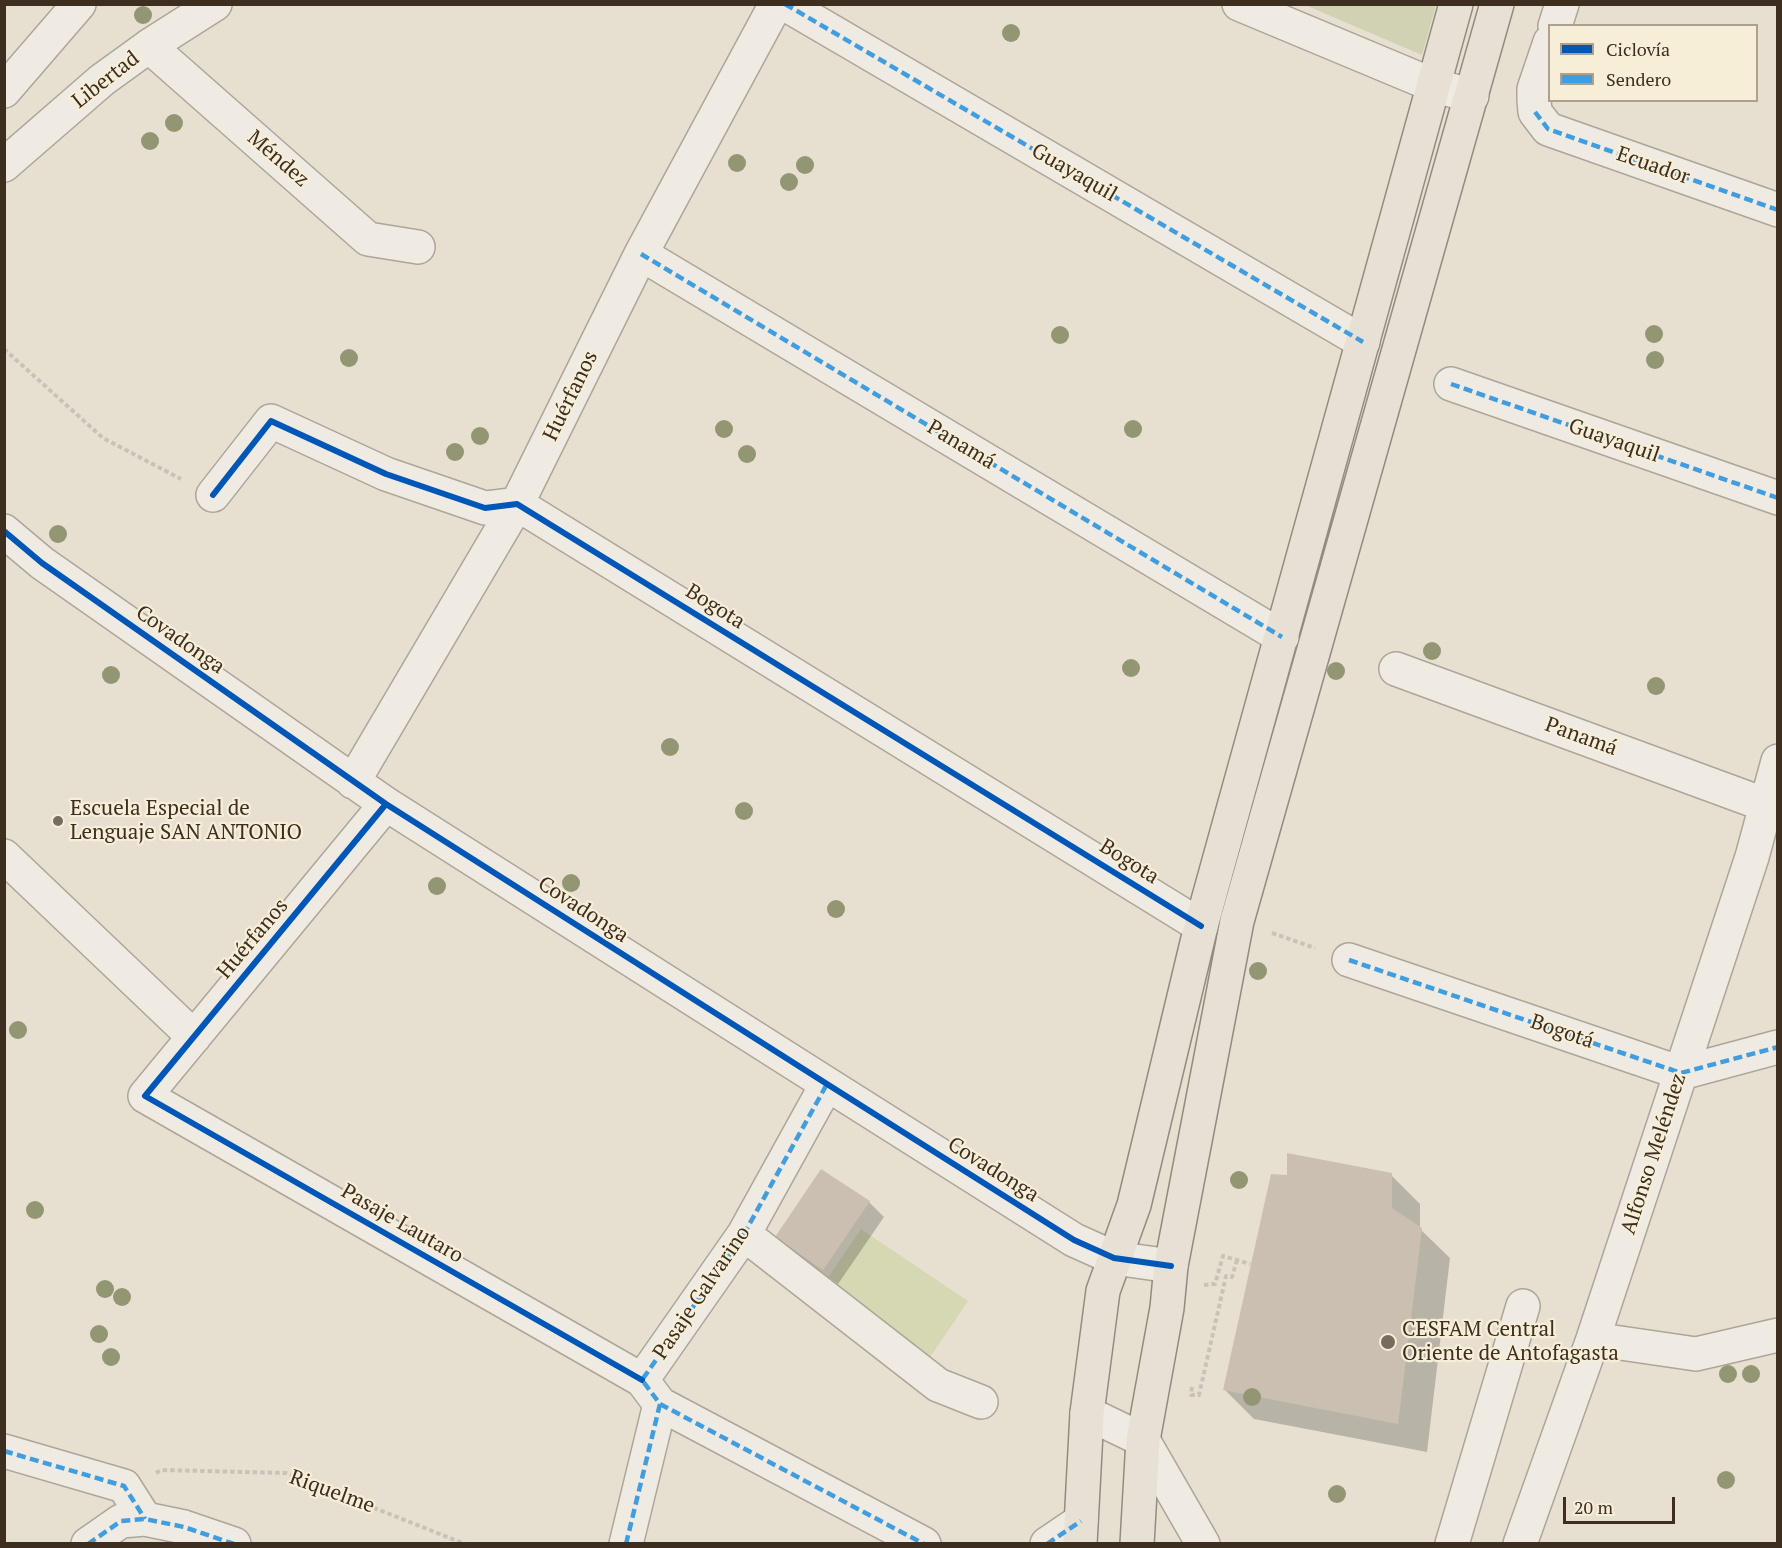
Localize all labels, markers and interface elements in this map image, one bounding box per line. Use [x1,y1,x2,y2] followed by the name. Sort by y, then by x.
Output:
[1548,24,1758,102] legend
[1606,37,1670,61] text: Ciclovía
[68,46,144,114] street label: Libertad
[1606,67,1671,91] text: Sendero
[242,125,314,193] street label: Méndez
[1027,138,1121,208] street label: Guayaquil
[1613,142,1693,190] street label: Ecuador
[538,347,604,445] street label: Huérfanos
[1565,414,1663,468] street label: Guayaquil
[922,415,1000,475] street label: Panamá
[681,579,749,635] street label: Bogota
[131,600,229,680] street label: Covadonga
[1541,712,1621,762] street label: Panamá
[70,796,302,846] place label: Escuela Especial de Lenguaje SAN ANTONIO
[51,814,65,828] marker: Escuela Especial de Lenguaje SAN ANTONIO
[1095,834,1163,890] street label: Bogota
[533,871,633,949] street label: Covadonga
[212,894,294,984] street label: Huérfanos
[1527,1009,1597,1055] street label: Bogotá
[1616,1070,1692,1238] street label: Alfonso Meléndez
[943,1132,1043,1208] street label: Covadonga
[336,1179,468,1269] street label: Pasaje Lautaro
[648,1221,756,1365] street label: Pasaje Galvarino
[1402,1317,1619,1367] place label: CESFAM Central Oriente de Antofagasta
[1379,1333,1397,1351] marker: CESFAM Central Oriente de Antofagasta
[286,1465,378,1519] street label: Riquelme
[1566,1485,1678,1523] scale bar
[1574,1495,1613,1519] text: 20 m

